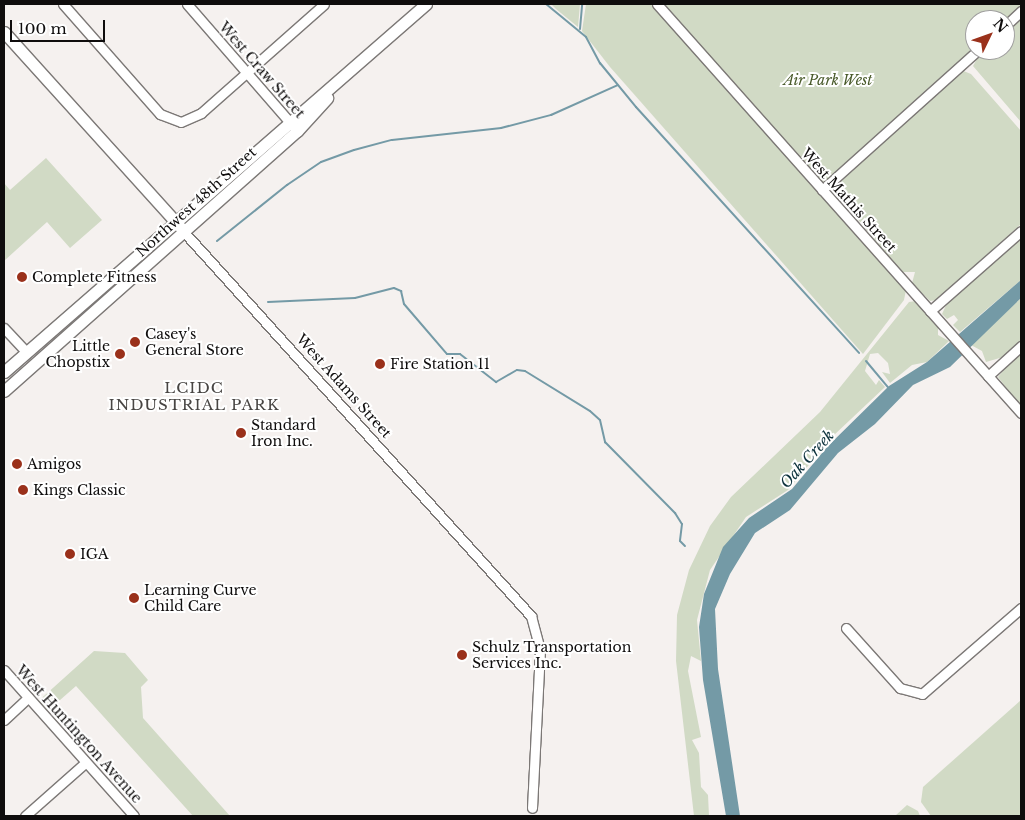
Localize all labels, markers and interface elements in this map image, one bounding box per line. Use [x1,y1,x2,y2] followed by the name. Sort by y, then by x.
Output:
[12,10,108,42] scale bar
[965,10,1015,60] north arrow
[989,15,1011,37] text: N
[215,18,309,122] street label: West Craw Street
[18,19,67,38] text: 100 m
[783,72,873,88] park label: Air Park West
[132,144,260,260] street label: Northwest 48th Street
[798,144,900,256] street label: West Mathis Street
[32,269,157,285] place label: Complete Fitness
[16,271,28,283] marker: Complete Fitness
[145,326,244,358] place label: Casey's General Store
[293,330,395,442] street label: West Adams Street
[129,336,141,348] marker: Casey's General Store
[46,338,110,371] place label: Little Chopstix
[114,348,126,360] marker: Little Chopstix
[390,356,490,372] place label: Fire Station 11
[374,358,386,370] marker: Fire Station 11
[106,378,282,413] district label: LCIDC INDUSTRIAL PARK
[251,417,316,450] place label: Standard Iron Inc.
[776,426,838,492] water label: Oak Creek
[235,427,247,439] marker: Standard Iron Inc.
[27,456,81,472] place label: Amigos
[11,458,23,470] marker: Amigos
[33,482,126,498] place label: Kings Classic
[17,484,29,496] marker: Kings Classic
[80,546,108,562] place label: IGA
[64,548,76,560] marker: IGA
[144,582,257,614] place label: Learning Curve Child Care
[128,592,140,604] marker: Learning Curve Child Care
[472,639,632,672] place label: Schulz Transportation Services Inc.
[456,649,468,661] marker: Schulz Transportation Services Inc.
[12,661,146,807] street label: West Huntington Avenue

